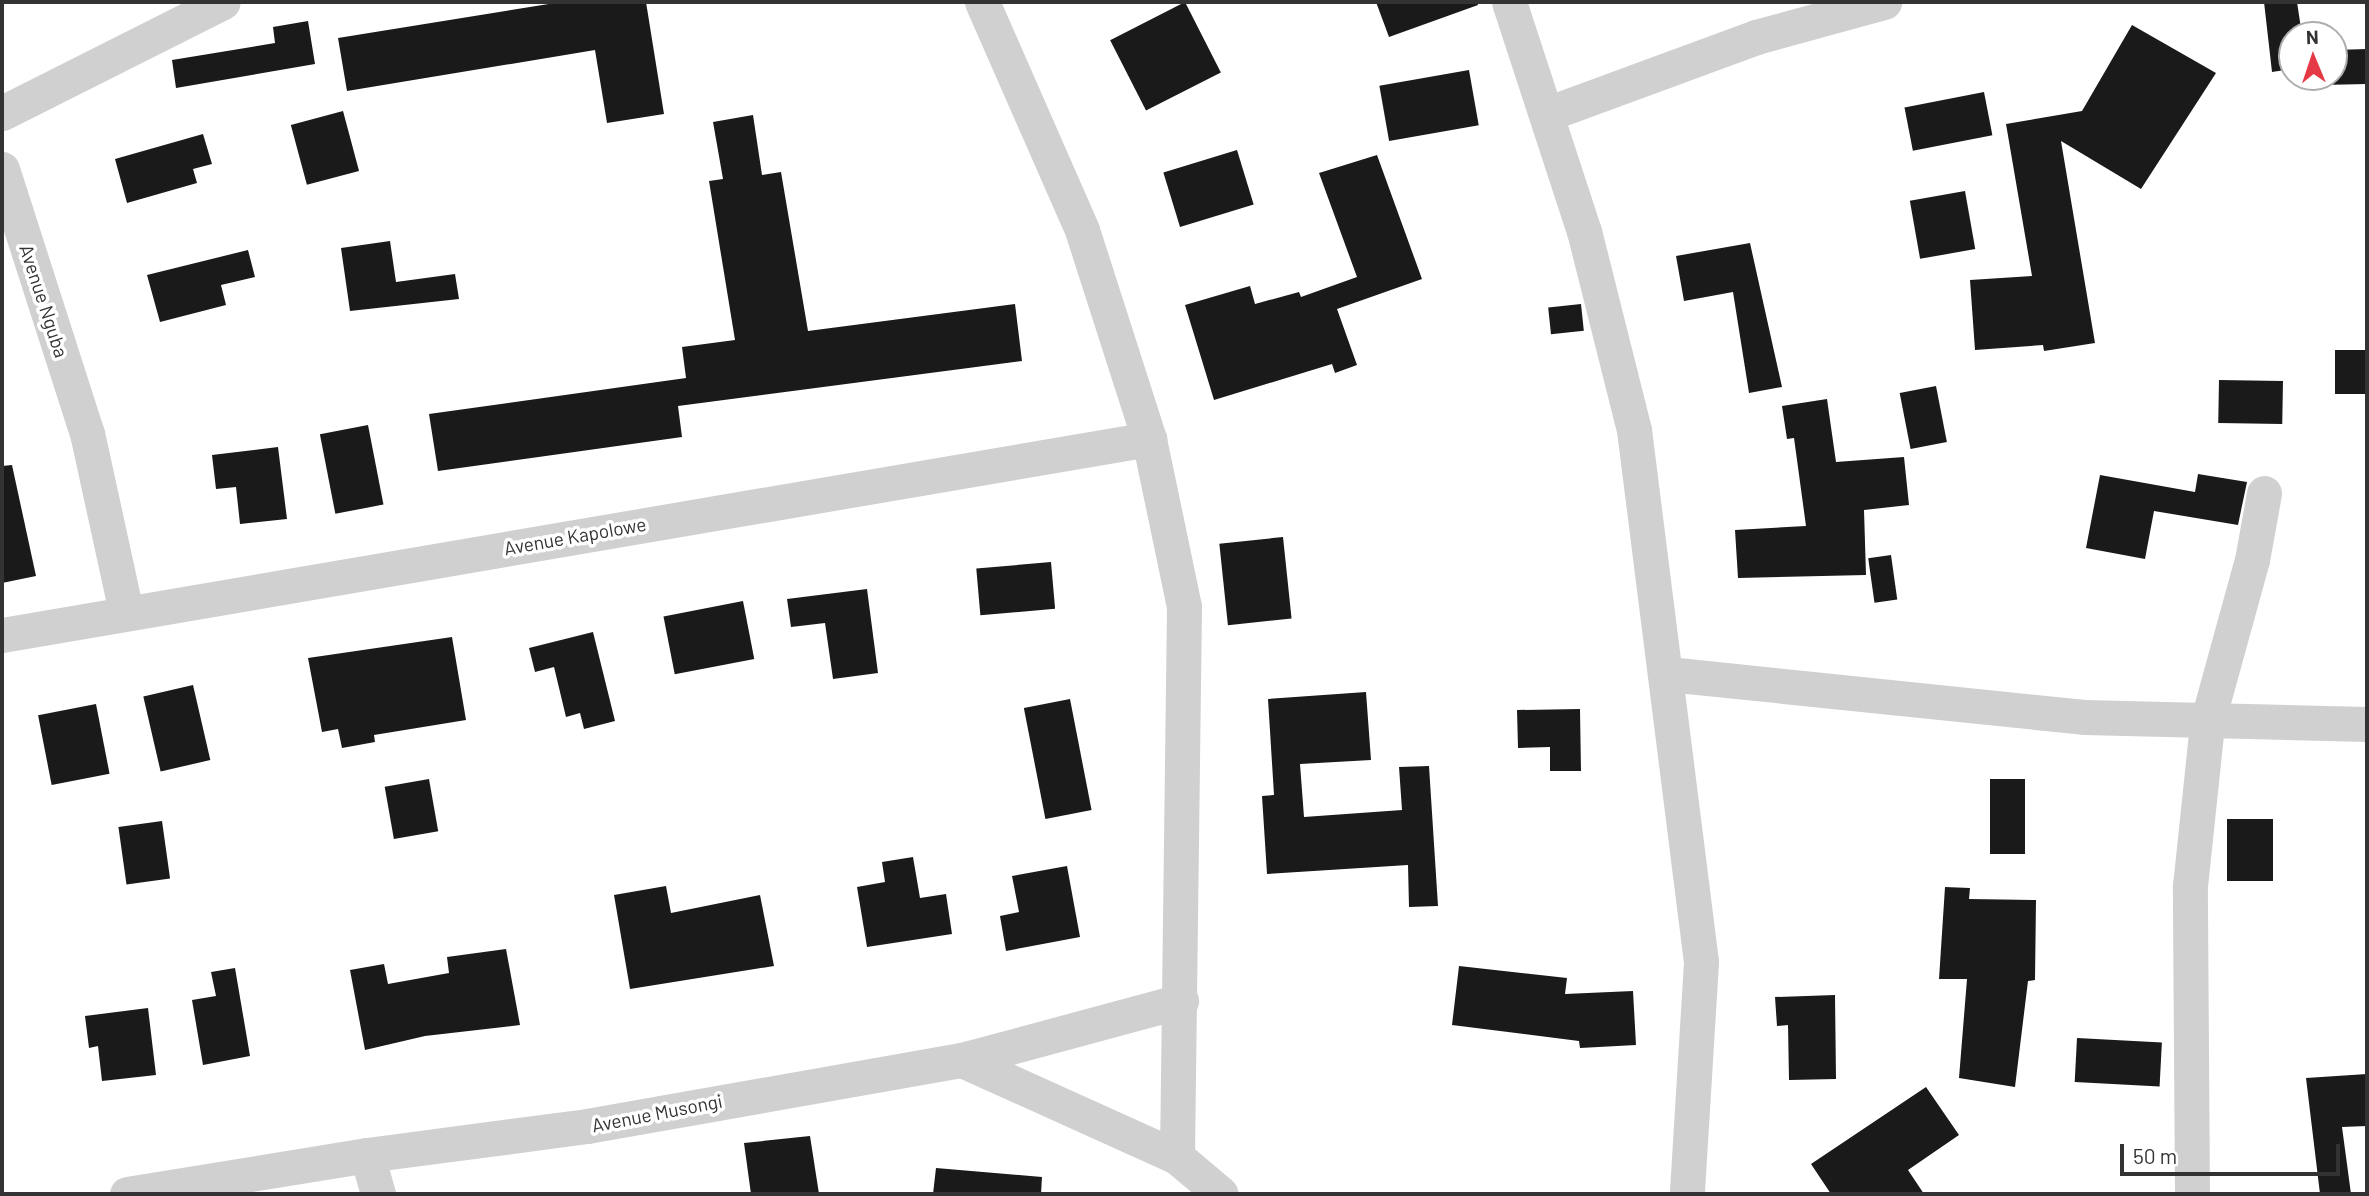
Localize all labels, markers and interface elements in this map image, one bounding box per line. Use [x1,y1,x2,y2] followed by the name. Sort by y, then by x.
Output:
[2278,21,2348,91] north arrow
[2306,25,2319,48] text: N
[15,242,73,360] street label: Avenue Nguba
[502,512,648,560] street label: Avenue Kapolowe
[590,1089,724,1137] street label: Avenue Musongi
[2124,1130,2344,1174] scale bar
[2133,1143,2177,1168] text: 50 m

